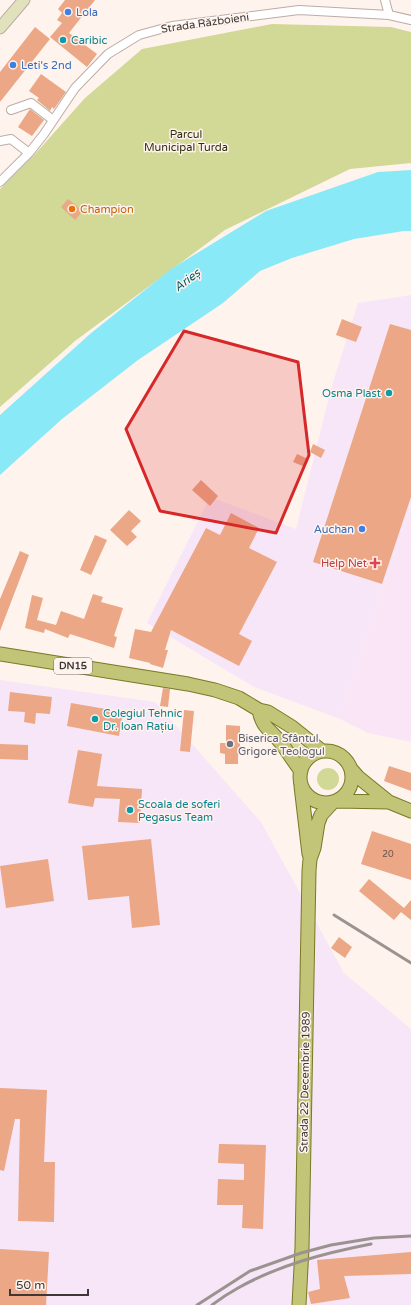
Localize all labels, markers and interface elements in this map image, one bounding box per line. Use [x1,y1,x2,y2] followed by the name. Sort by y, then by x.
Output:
[76,6,98,19] place label: Lola
[63,7,73,17] marker: Lola
[160,10,250,36] street label: Strada Războieni
[71,34,107,47] place label: Caribic
[58,35,68,45] marker: Caribic
[21,59,72,72] place label: Leti's 2nd
[8,60,18,70] marker: Leti's 2nd
[144,128,228,154] park label: Parcul Municipal Turda
[80,203,134,216] place label: Champion
[67,204,77,214] marker: Champion
[171,265,204,295] water label: Arieș
[322,387,381,400] place label: Osma Plast
[384,388,394,398] marker: Osma Plast
[314,523,354,536] place label: Auchan
[357,524,367,534] marker: Auchan
[321,557,367,570] place label: Help Net
[370,558,380,568] marker: Help Net
[54,658,92,674] road number: DN15
[103,707,182,733] place label: Colegiul Tehnic Dr. Ioan Rațiu
[90,714,100,724] marker: Colegiul Tehnic Dr. Ioan Rațiu
[238,732,325,758] place label: Biserica Sfântul Grigore Teologul
[225,739,235,749] marker: Biserica Sfântul Grigore Teologul
[138,798,220,824] place label: Scoala de soferi Pegasus Team
[125,805,135,815] marker: Scoala de soferi Pegasus Team
[382,849,394,860] house number: 20
[297,1011,313,1153] street label: Strada 22 Decembrie 1989
[10,1271,88,1297] scale bar
[16,1278,45,1292] text: 50 m

